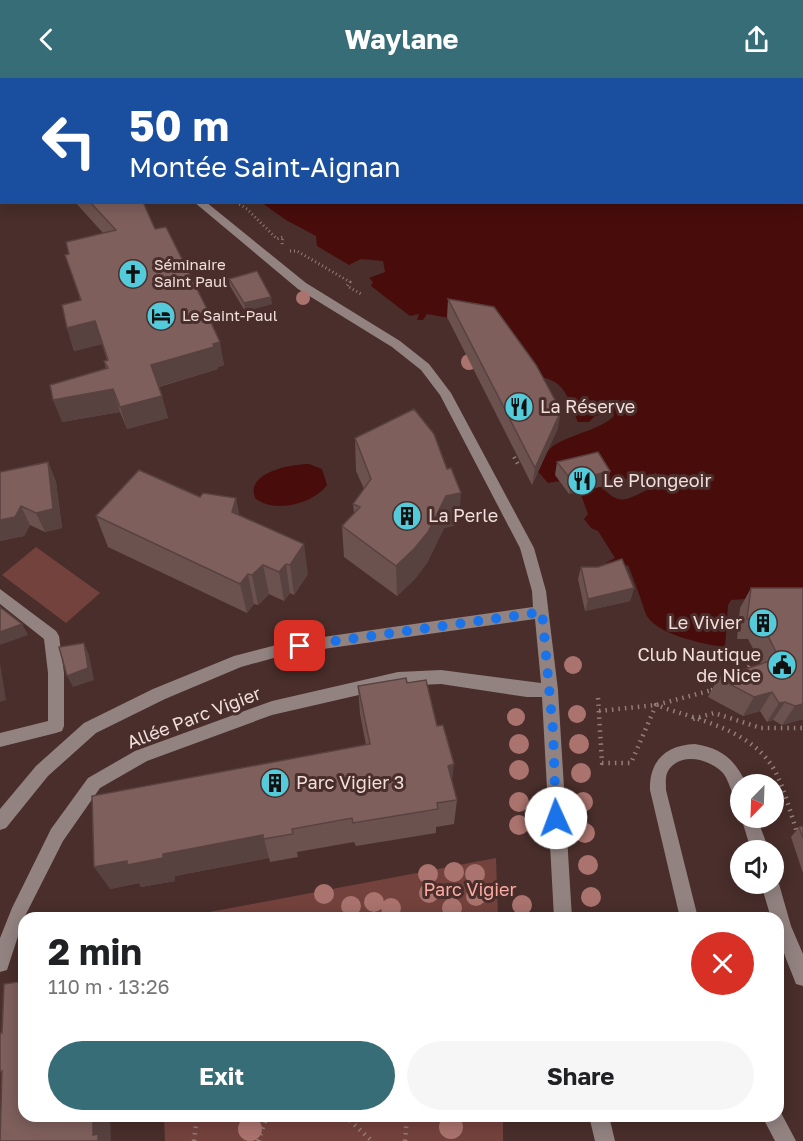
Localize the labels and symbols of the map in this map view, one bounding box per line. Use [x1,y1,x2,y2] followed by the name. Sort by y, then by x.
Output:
[154,255,227,290] place label: Séminaire Saint Paul
[117,258,149,290] church icon: Séminaire Saint Paul
[145,300,177,332] hotel icon: Le Saint-Paul
[182,306,278,324] place label: Le Saint-Paul
[503,391,535,423] restaurant icon: La Réserve
[540,395,635,417] place label: La Réserve
[566,465,598,497] restaurant icon: Le Plongeoir
[603,469,711,491] place label: Le Plongeoir
[391,500,423,532] building icon: La Perle
[428,504,498,526] place label: La Perle
[747,607,779,639] building icon: Le Vivier
[668,611,742,633] place label: Le Vivier
[274,620,325,671] pin
[637,643,761,686] place label: Club Nautique de Nice
[766,649,798,681] public building icon: Club Nautique de Nice
[124,681,264,753] street label: Allée Parc Vigier
[259,767,291,799] building icon: Parc Vigier 3
[296,771,404,793] place label: Parc Vigier 3
[730,774,784,828] north arrow
[524,786,588,850] position arrow
[423,878,517,900] park label: Parc Vigier

